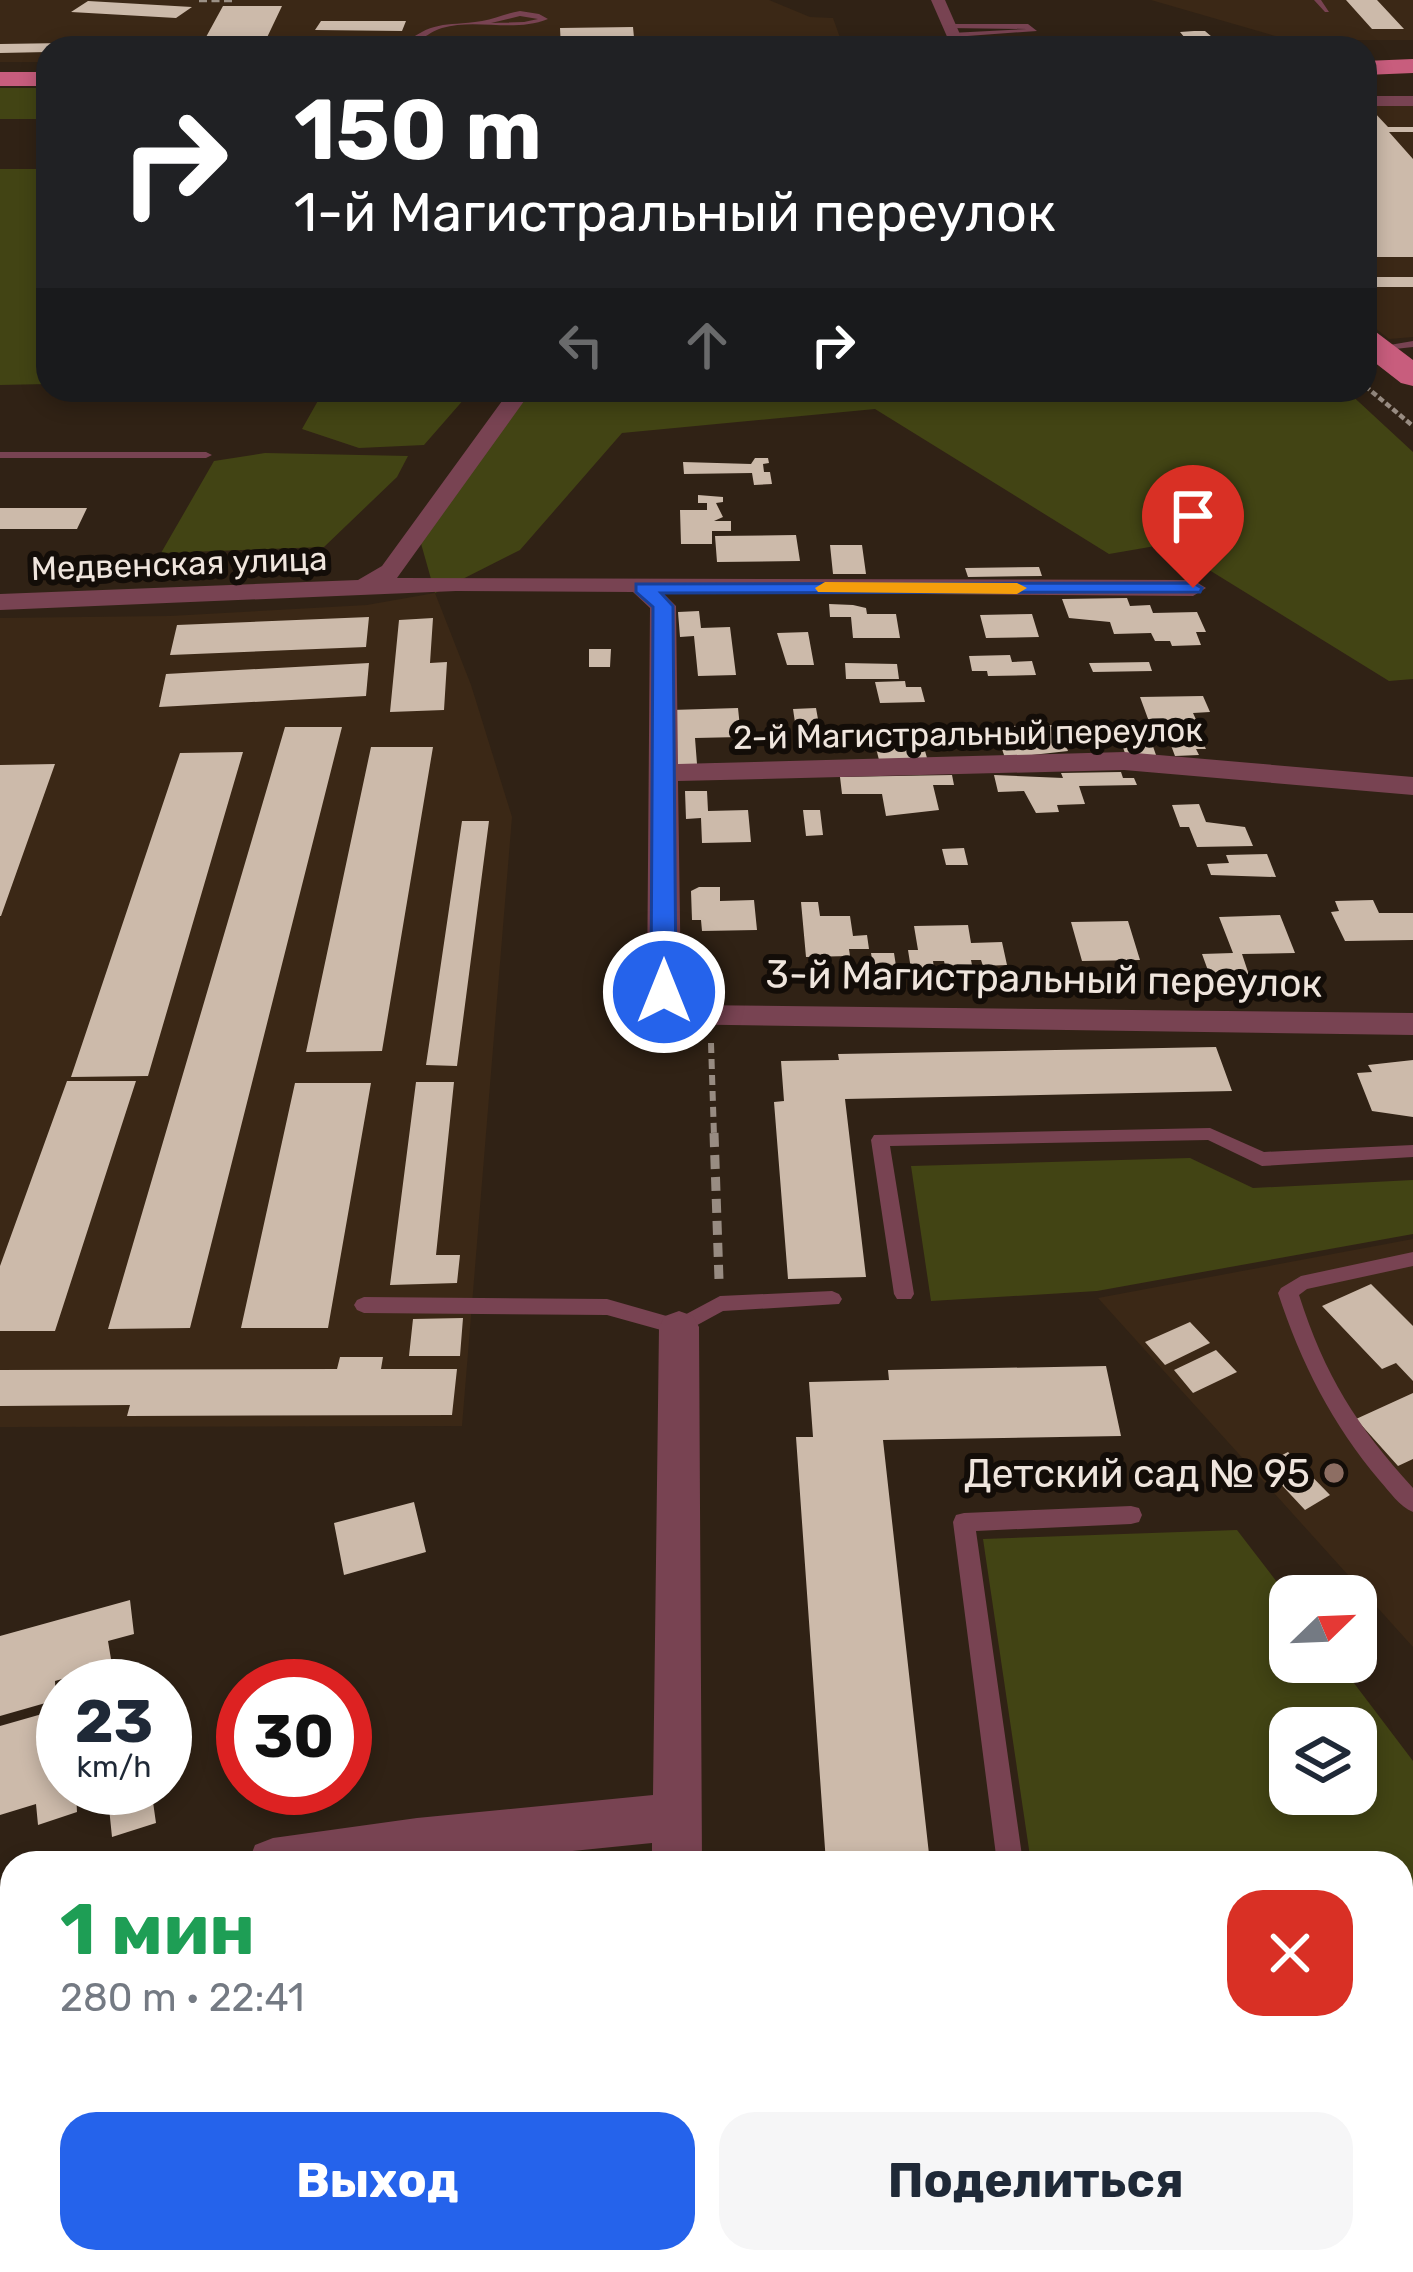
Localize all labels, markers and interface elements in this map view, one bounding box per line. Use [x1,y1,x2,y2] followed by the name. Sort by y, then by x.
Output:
[294,80,542,180] text: 150 m
[96,84,252,240] icon: right
[294,181,1056,245] text: 1-й Магистральный переулок
[548,312,614,378] icon: left
[674,312,740,378] icon: ahead
[800,312,866,378] icon: right
[1142,465,1244,588] pin
[1160,483,1226,549] icon: arrive
[30,539,328,588] street label: Медвенская улица
[733,710,1203,757] street label: 2-й Магистральный переулок
[601,929,727,1055] position arrow
[765,951,1323,1007] street label: 3-й Магистральный переулок
[964,1451,1310,1497] place label: Детский сад № 95
[1321,1460,1347,1486] marker: Детский сад № 95
[1269,1575,1377,1683] north arrow
[1269,1575,1377,1815] map controls
[216,1659,372,1815] speed limit sign: 30
[75,1686,153,1757] text: 23
[1269,1707,1377,1815] button: layers
[77,1749,151,1785] text: km/h
[60,1887,255,1972] text: 1 мин
[1227,1890,1353,2016] button: close
[60,1975,305,2021] text: 280 m · 22:41
[60,2112,695,2250] button: Выход
[719,2112,1353,2250] button: Поделиться

